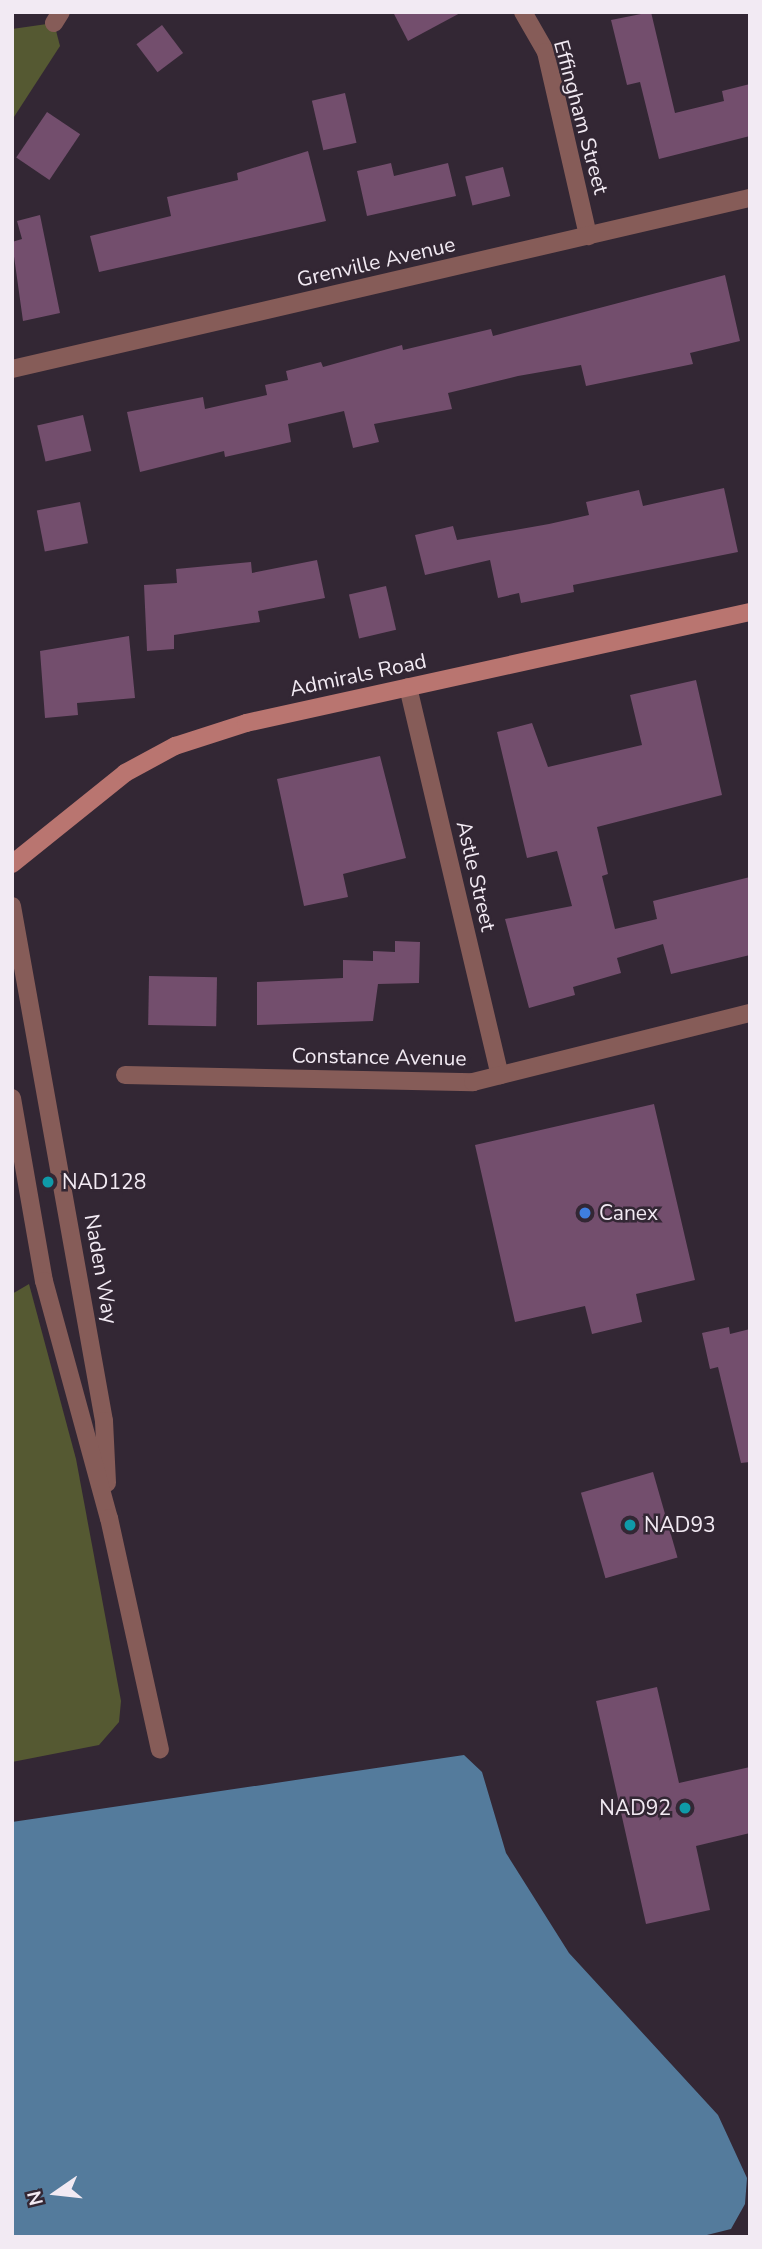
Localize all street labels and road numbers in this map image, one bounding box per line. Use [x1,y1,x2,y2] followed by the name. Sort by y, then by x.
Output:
[548,37,614,197] street label: Effingham Street
[294,232,458,292] street label: Grenville Avenue
[287,648,429,702] street label: Admirals Road
[451,818,501,934] street label: Astle Street
[291,1043,467,1071] street label: Constance Avenue
[79,1212,123,1326] street label: Naden Way

